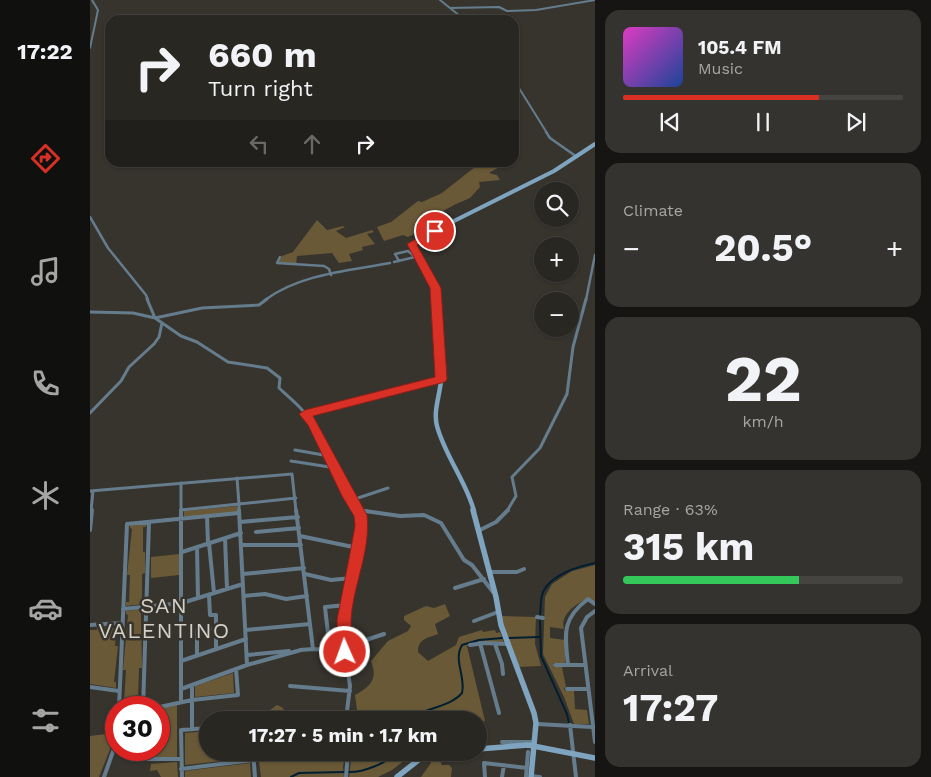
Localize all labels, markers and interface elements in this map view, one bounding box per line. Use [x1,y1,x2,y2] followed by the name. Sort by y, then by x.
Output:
[208,34,317,76] text: 660 m
[125,35,190,100] icon: right
[698,36,781,59] text: 105.4 FM
[17,39,73,64] text: 17:22
[698,59,743,78] text: Music
[208,76,313,101] text: Turn right
[656,108,684,136] icon: previous
[749,108,777,136] icon: pause
[842,108,870,136] icon: next
[245,130,273,158] icon: left
[298,130,326,158] icon: ahead
[351,130,379,158] icon: right
[28,141,63,176] icon: directions
[534,182,579,337] map controls
[534,182,579,227] button: search
[623,201,683,220] text: Climate
[414,210,456,252] pin
[421,217,449,245] icon: arrive
[714,226,812,270] text: 20.5°
[623,232,640,265] text: −
[886,232,903,265] text: +
[534,237,579,282] button: +
[28,254,63,289] icon: music
[534,292,579,337] button: −
[724,341,802,417] text: 22
[28,366,63,401] icon: phone
[742,412,784,431] text: km/h
[28,478,63,513] icon: climate
[623,500,718,519] text: Range · 63%
[623,525,754,569] text: 315 km
[28,591,63,626] icon: car
[98,593,230,643] district label: SAN VALENTINO
[318,625,370,677] position arrow
[623,661,673,680] text: Arrival
[623,686,718,730] text: 17:27
[105,696,170,761] speed limit sign: 30
[28,703,63,738] icon: filters
[249,724,437,747] text: 17:27 · 5 min · 1.7 km

